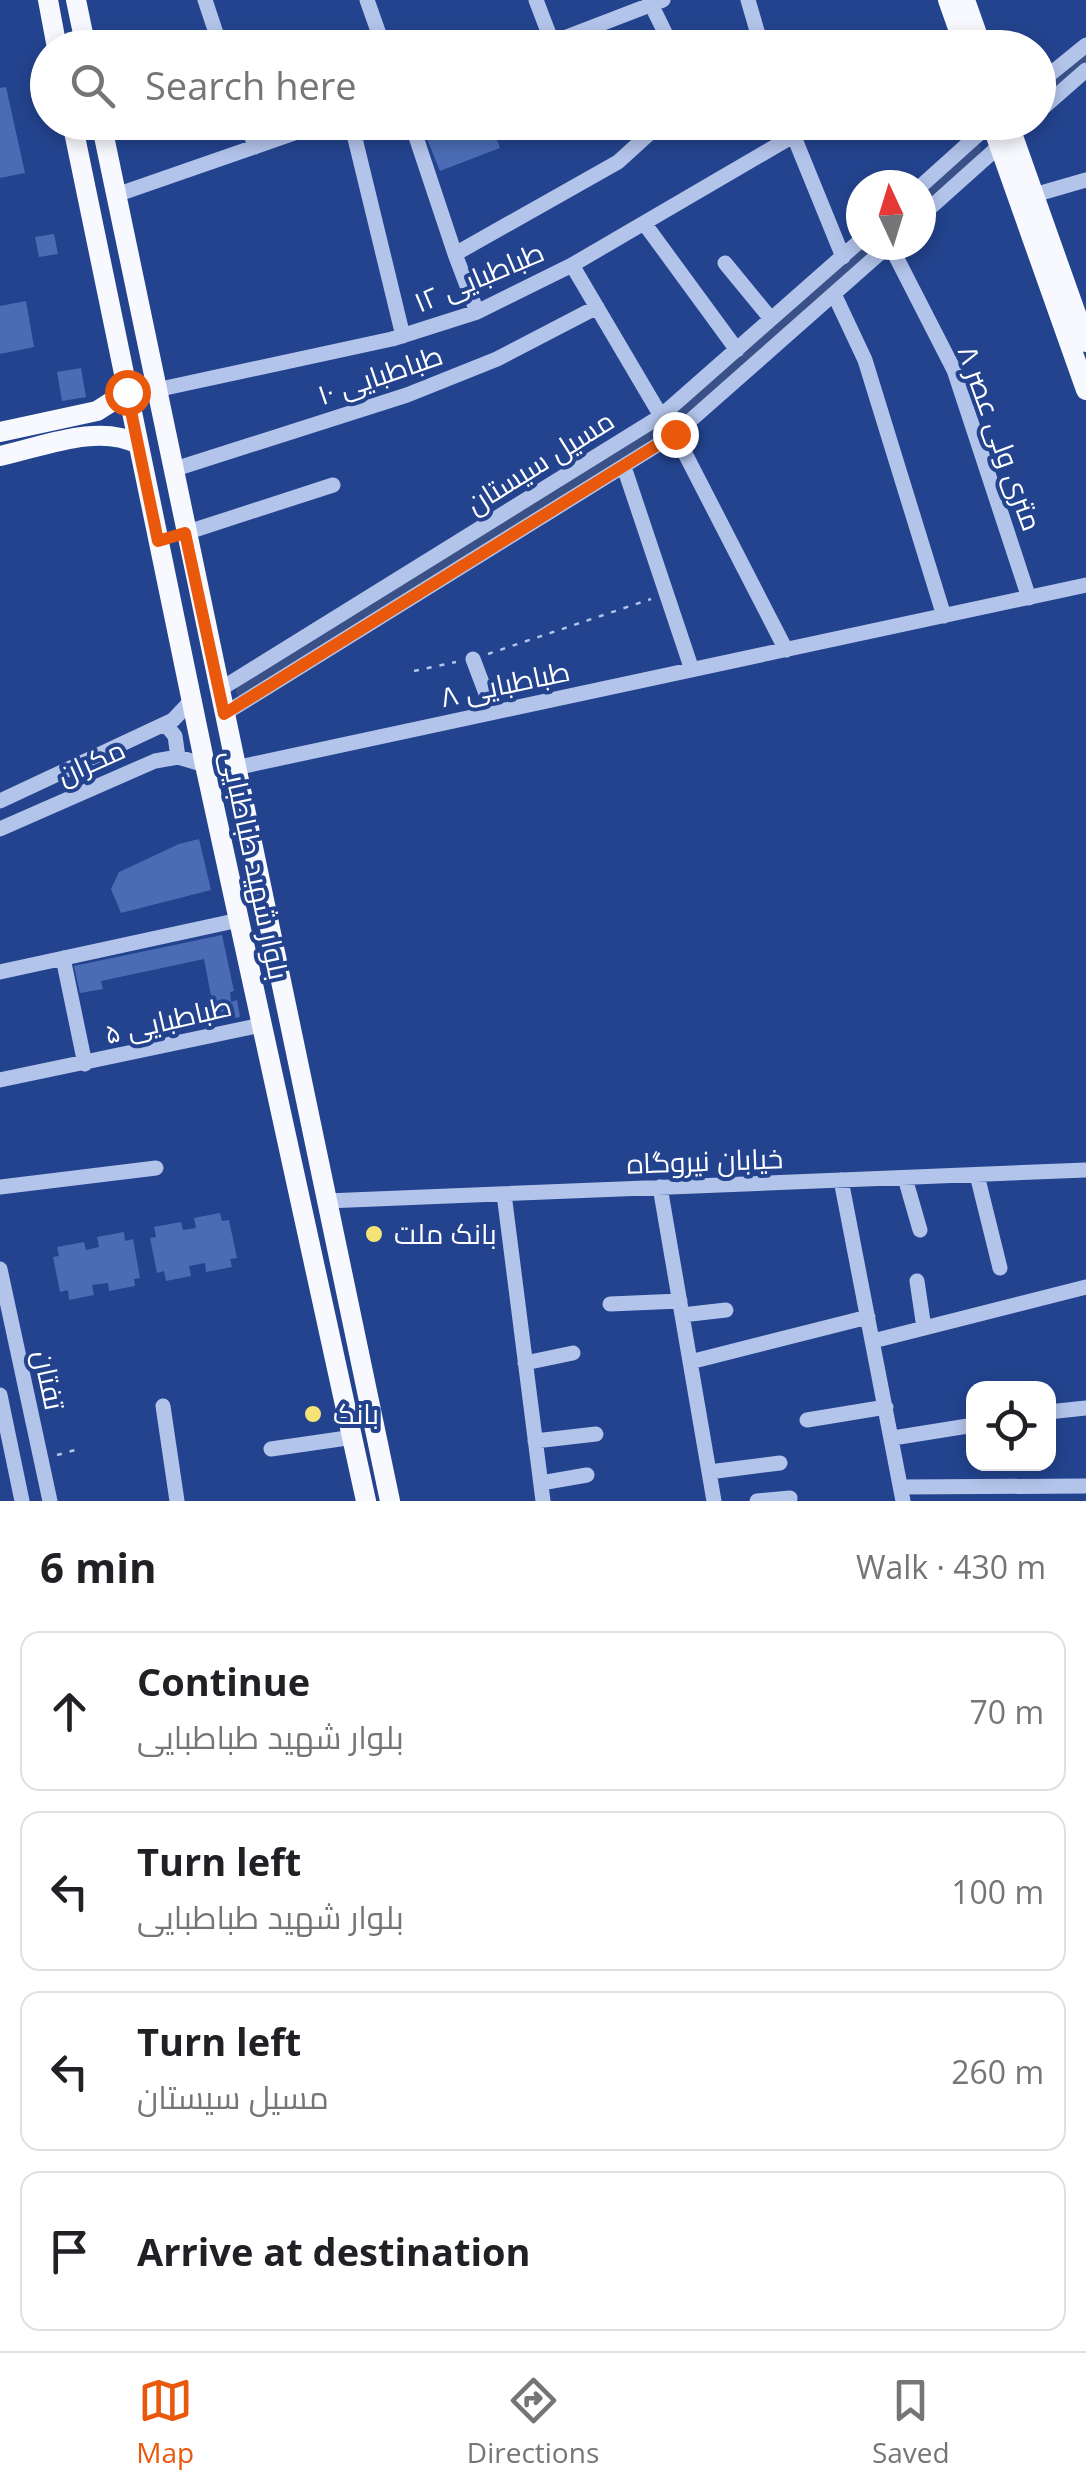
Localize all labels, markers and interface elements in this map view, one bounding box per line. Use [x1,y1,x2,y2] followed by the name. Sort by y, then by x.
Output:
[30,30,1056,140] search box
[65,58,120,113] icon: search
[145,59,357,111] text: Search here
[846,170,936,260] north arrow
[408,232,549,320] street label: طباطبایی ۱۲
[312,335,447,413] street label: طباطبایی ۱۰
[950,340,1052,536] street label: ۸ متری ولی عصر
[105,370,151,416] route start
[458,401,621,522] street label: مسیل سیستان
[653,412,699,458] route end
[436,651,573,715] street label: طباطبایی ۸
[50,729,131,793] street label: مکران
[213,747,299,983] street label: بلوار شهید طباطبایی
[100,986,235,1052] street label: طباطبایی ۵
[626,1138,784,1182] street label: خیابان نیروگاه
[394,1214,497,1252] place label: بانک ملت
[363,1223,385,1245] marker: بانک ملت
[25,1346,75,1414] street label: تفتان
[966,1381,1056,1471] map controls
[966,1381,1056,1471] button: locate
[333,1394,379,1432] place label: بانک
[302,1403,324,1425] marker: بانک
[40,1538,157,1595] text: 6 min
[856,1545,1046,1588] text: Walk · 430 m
[137,1655,310,1707] text: Continue
[42,1684,97,1739] icon: ahead
[969,1690,1044,1733] text: 70 m
[137,1715,404,1758] text: بلوار شهید طباطبایی
[137,1835,301,1887] text: Turn left
[42,1864,97,1919] icon: left
[951,1870,1044,1913] text: 100 m
[137,1895,404,1938] text: بلوار شهید طباطبایی
[137,2015,301,2067] text: Turn left
[42,2044,97,2099] icon: left
[951,2050,1044,2093] text: 260 m
[137,2075,329,2118] text: مسیل سیستان
[42,2224,97,2279] icon: arrive
[137,2225,531,2277] text: Arrive at destination
[136,2373,194,2471] tab: Map
[467,2373,599,2471] tab: Directions
[872,2373,950,2471] tab: Saved

